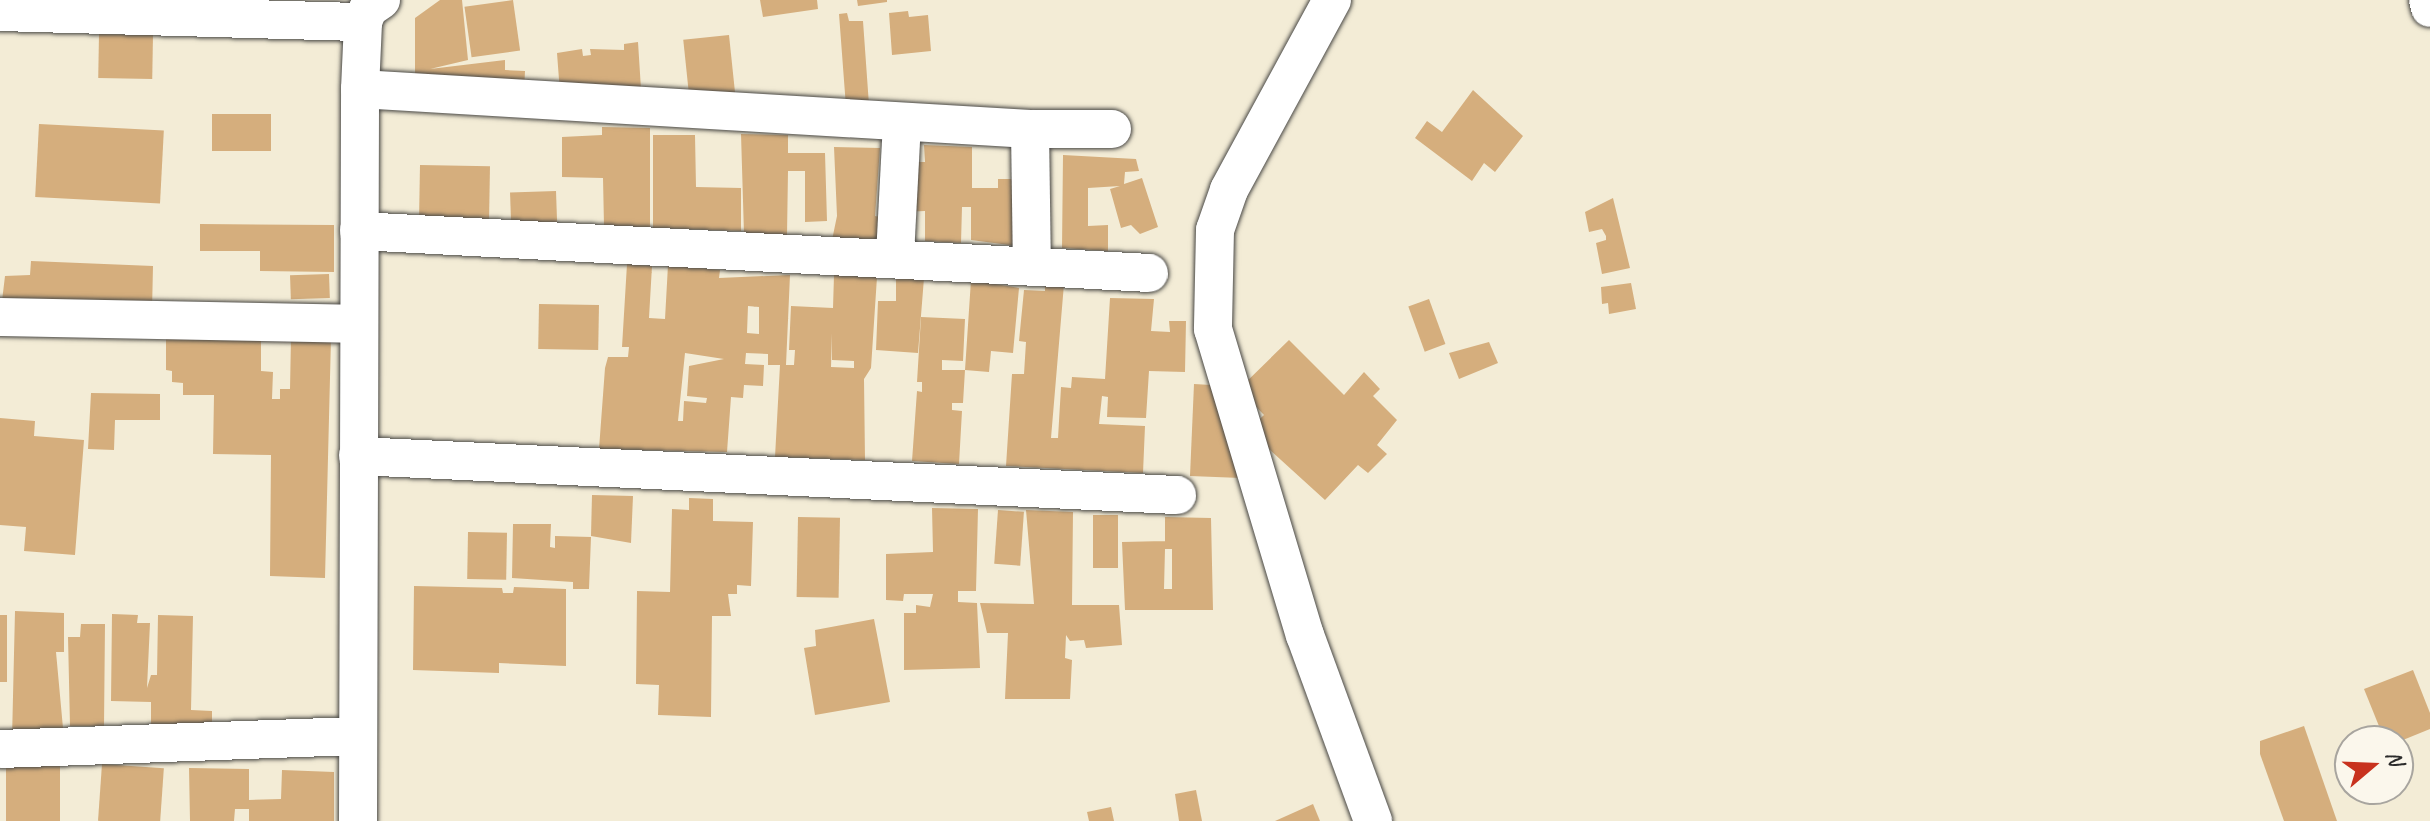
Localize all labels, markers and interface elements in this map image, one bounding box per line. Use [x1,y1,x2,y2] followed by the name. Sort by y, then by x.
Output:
[2334,725,2414,805] north arrow
[2379,747,2410,769] text: N

